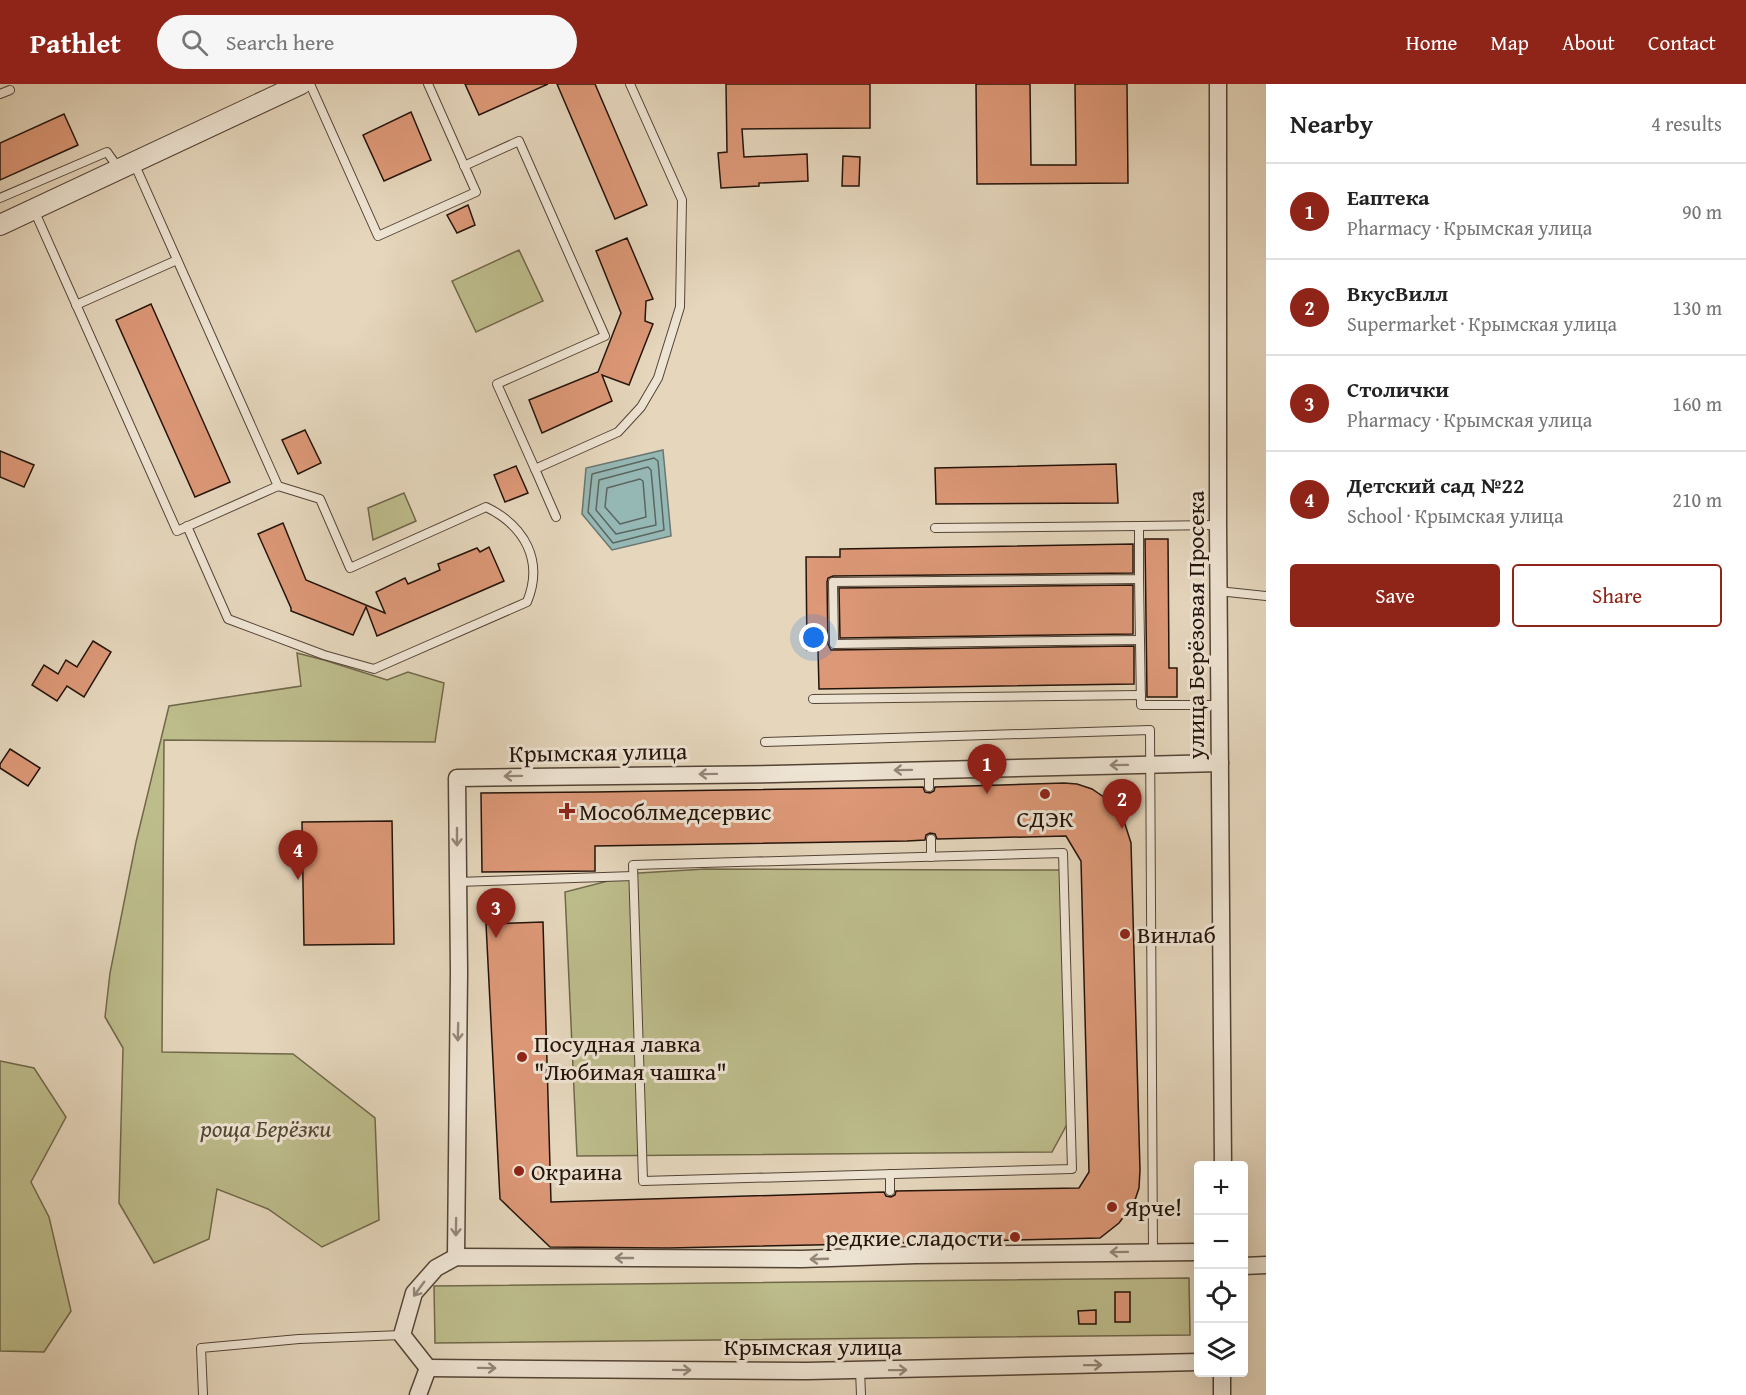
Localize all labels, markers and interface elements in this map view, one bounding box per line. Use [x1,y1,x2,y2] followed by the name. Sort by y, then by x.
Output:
[157,15,577,69] search box
[30,22,121,63] text: Pathlet
[178,26,211,59] icon: search
[226,26,334,58] text: Search here
[1406,27,1457,58] text: Home
[1490,27,1529,58] text: Map
[1562,27,1615,58] text: About
[1648,27,1716,58] text: Contact
[1290,104,1373,143] text: Nearby
[1651,109,1722,138] text: 4 results
[1347,181,1430,213] text: Еаптека
[1304,197,1315,226] text: 1
[1682,197,1722,226] text: 90 m
[1347,213,1592,242] text: Pharmacy · Крымская улица
[1347,277,1448,309] text: ВкусВилл
[1304,293,1315,322] text: 2
[1672,293,1722,322] text: 130 m
[1347,309,1617,338] text: Supermarket · Крымская улица
[1347,373,1449,405] text: Столички
[1304,389,1315,418] text: 3
[1672,389,1722,418] text: 160 m
[1347,405,1592,434] text: Pharmacy · Крымская улица
[1347,469,1524,501] text: Детский сад №22
[1304,485,1315,514] text: 4
[1672,485,1722,514] text: 210 m
[1178,490,1213,760] street label: улица Берёзовая Просека
[1347,501,1563,530] text: School · Крымская улица
[1290,564,1500,627] button: Save
[1512,564,1722,627] button: Share
[799,623,828,652] your location
[508,733,688,771] street label: Крымская улица
[968,744,1006,794] pin: 1
[1110,759,1130,771] one-way arrow
[894,765,914,776] one-way arrow
[699,768,719,780] one-way arrow
[504,771,524,782] one-way arrow
[1102,780,1142,829] pin: 2
[1038,787,1052,801] marker: СДЭК
[579,794,772,829] place label: Мособлмедсервис
[1017,801,1074,836] place label: СДЭК
[560,804,574,818] marker: Мособлмедсервис
[451,826,463,846] one-way arrow
[278,830,318,880] pin: 4
[476,888,516,938] pin: 3
[1137,917,1216,952] place label: Винлаб
[1118,927,1132,941] marker: Винлаб
[452,1021,464,1041] one-way arrow
[534,1026,727,1089] place label: Посудная лавка "Любимая чашка"
[515,1050,529,1064] marker: Посудная лавка "Любимая чашка"
[199,1111,332,1146] park label: роща Берёзки
[531,1154,623,1189] place label: Окраина
[1194,1161,1248,1377] map controls
[1194,1161,1248,1215] button: +
[512,1164,526,1178] marker: Окраина
[1123,1190,1182,1225] place label: Ярче!
[1105,1200,1119,1214] marker: Ярче!
[1194,1215,1248,1269] button: −
[450,1216,462,1236] one-way arrow
[825,1220,1003,1255] place label: редкие сладости
[1008,1230,1022,1244] marker: редкие сладости
[1110,1246,1130,1258] one-way arrow
[615,1252,635,1264] one-way arrow
[810,1253,830,1264] one-way arrow
[1194,1269,1248,1323] button: locate
[413,1281,426,1297] one-way arrow
[1194,1323,1248,1377] button: layers
[724,1329,903,1364] street label: Крымская улица
[1082,1359,1102,1370] one-way arrow
[476,1362,496,1374] one-way arrow
[671,1364,691,1376] one-way arrow
[887,1364,907,1375] one-way arrow

